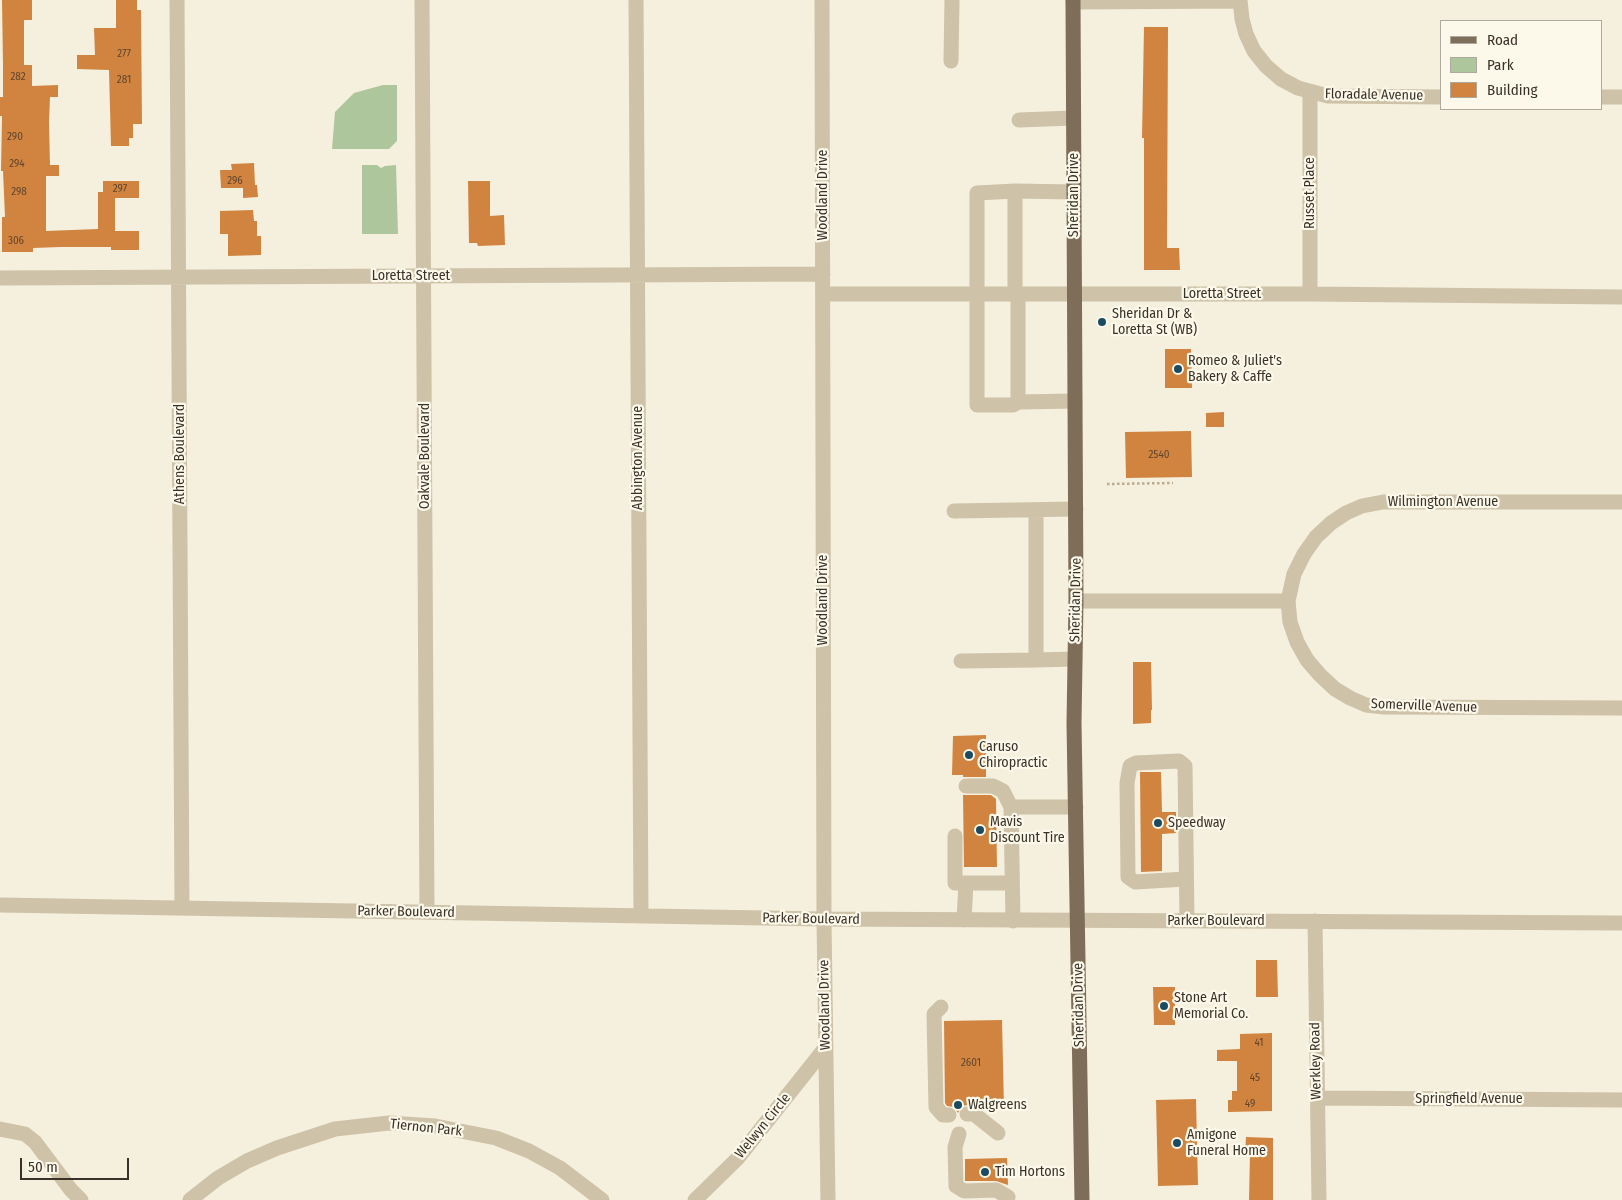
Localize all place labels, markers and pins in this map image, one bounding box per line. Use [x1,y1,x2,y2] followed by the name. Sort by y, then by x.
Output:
[1112,306,1197,338] place label: Sheridan Dr & Loretta St (WB)
[1096,316,1108,328] marker: Sheridan Dr & Loretta St (WB)
[1188,353,1282,386] place label: Romeo & Juliet's Bakery & Caffe
[1172,363,1184,375] marker: Romeo & Juliet's Bakery & Caffe
[979,739,1048,772] place label: Caruso Chiropractic
[963,749,975,761] marker: Caruso Chiropractic
[990,814,1065,846] place label: Mavis Discount Tire
[1168,815,1226,831] place label: Speedway
[1152,817,1164,829] marker: Speedway
[974,824,986,836] marker: Mavis Discount Tire
[1174,990,1248,1022] place label: Stone Art Memorial Co.
[1158,1000,1170,1012] marker: Stone Art Memorial Co.
[968,1097,1027,1113] place label: Walgreens
[952,1099,964,1111] marker: Walgreens
[1187,1127,1266,1160] place label: Amigone Funeral Home
[1171,1137,1183,1149] marker: Amigone Funeral Home
[995,1164,1065,1180] place label: Tim Hortons
[979,1166,991,1178] marker: Tim Hortons

